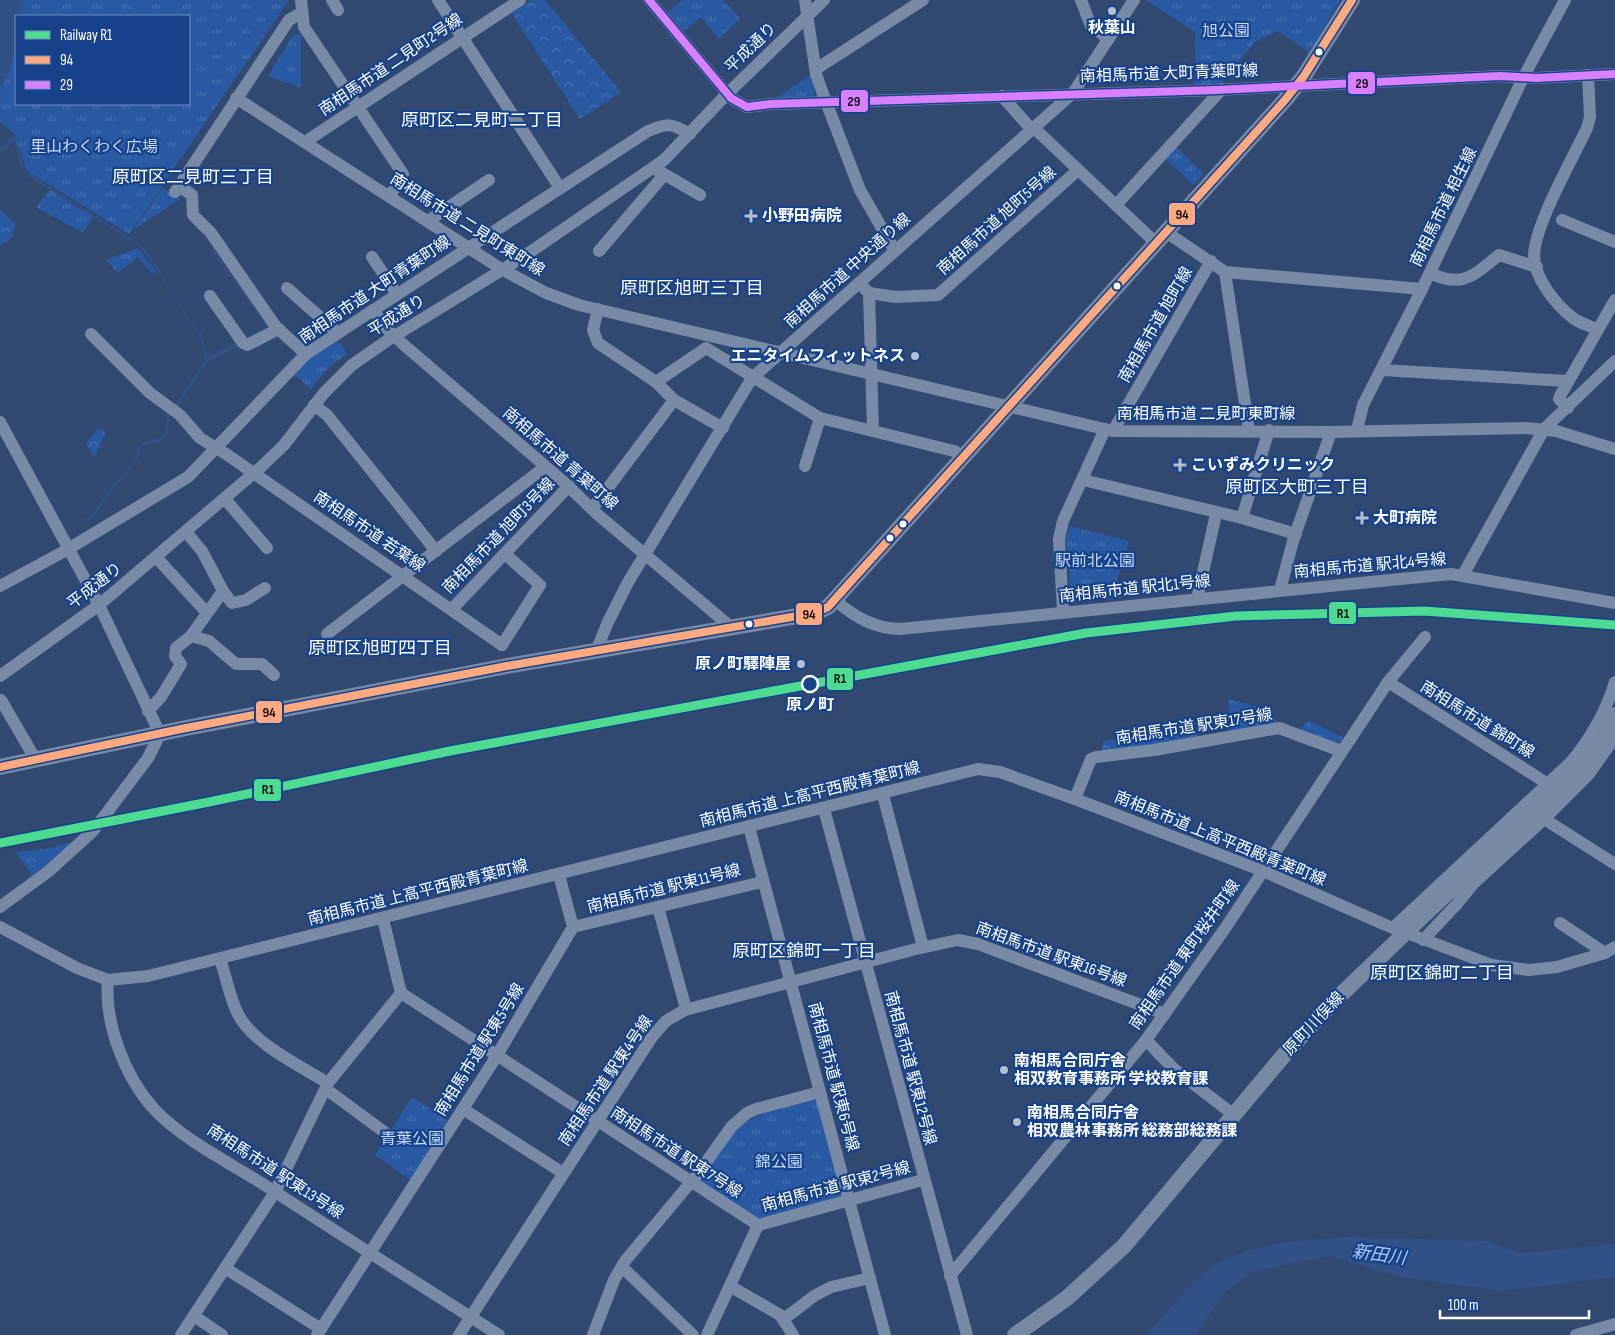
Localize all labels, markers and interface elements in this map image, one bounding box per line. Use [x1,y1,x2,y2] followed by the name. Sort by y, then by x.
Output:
[1106,5,1118,17] marker: 秋葉山
[316,10,466,120] street label: 南相馬市道 二見町2号線
[15,15,190,105] legend
[721,19,781,77] street label: 平成通り
[1088,19,1136,38] place label: 秋葉山
[1202,22,1250,41] park label: 旭公園
[60,26,113,45] text: Railway R1
[1314,47,1324,57] unlabelled marker
[60,51,73,70] text: 94
[1079,61,1259,87] street label: 南相馬市道 大町青葉町線
[1347,71,1376,95] line badge: 29
[1356,75,1369,92] text: 29
[60,76,73,95] text: 29
[840,89,869,113] line badge: 29
[848,93,861,110] text: 29
[401,110,563,131] district label: 原町区二見町二丁目
[30,138,158,157] park label: 里山わくわく広場
[1407,144,1481,270] street label: 南相馬市道 相生線
[934,163,1060,279] street label: 南相馬市道 旭町5号線
[112,167,274,188] district label: 原町区二見町三丁目
[386,170,548,280] street label: 南相馬市道 二見町東町線
[1168,202,1196,226] line badge: 94
[1175,206,1189,223] text: 94
[762,207,842,226] place label: 小野田病院
[744,209,758,223] marker: 小野田病院
[781,210,915,332] street label: 南相馬市道 中央通り線
[296,232,454,348] street label: 南相馬市道 大町青葉町線
[1115,264,1197,386] street label: 南相馬市道 旭町線
[620,278,764,299] district label: 原町区旭町三丁目
[1112,281,1122,291] unlabelled marker
[365,291,429,341] street label: 平成通り
[731,347,905,366] place label: エニタイムフィットネス
[909,350,921,362] marker: エニタイムフィットネス
[498,404,622,514] street label: 南相馬市道 青葉町線
[1117,405,1295,424] street label: 南相馬市道 二見町東町線
[1191,456,1335,475] place label: こいずみクリニック
[1173,458,1187,472] marker: こいずみクリニック
[439,474,559,598] street label: 南相馬市道 旭町3号線
[1225,477,1369,498] district label: 原町区大町三丁目
[310,488,428,576] street label: 南相馬市道 若葉線
[1373,509,1437,528] place label: 大町病院
[1355,511,1369,525] marker: 大町病院
[898,519,908,529] unlabelled marker
[885,533,895,543] unlabelled marker
[1293,550,1447,582] street label: 南相馬市道 駅北4号線
[1055,552,1135,571] park label: 駅前北公園
[64,559,126,613] street label: 平成通り
[1058,572,1212,606] street label: 南相馬市道 駅北1号線
[1328,601,1357,625] line badge: R1
[795,602,823,626] line badge: 94
[1337,605,1350,622] text: R1
[802,606,816,623] text: 94
[744,619,754,629] unlabelled marker
[308,638,452,659] district label: 原町区旭町四丁目
[695,655,791,674] place label: 原ノ町驛陣屋
[795,658,807,670] marker: 原ノ町驛陣屋
[826,667,854,691] line badge: R1
[834,670,847,687] text: R1
[801,675,819,693] marker: 原ノ町
[1417,677,1537,763] street label: 南相馬市道 錦町線
[786,696,834,715] place label: 原ノ町
[255,700,283,724] line badge: 94
[262,704,276,721] text: 94
[1114,705,1274,749] street label: 南相馬市道 駅東17号線
[698,758,922,832] street label: 南相馬市道 上高平西殿青葉町線
[253,778,282,802] line badge: R1
[262,781,275,798] text: R1
[1111,788,1329,890] street label: 南相馬市道 上高平西殿青葉町線
[306,856,530,930] street label: 南相馬市道 上高平西殿青葉町線
[585,861,743,917] street label: 南相馬市道 駅東11号線
[1126,876,1244,1034] street label: 南相馬市道 東町桜井町線
[973,919,1129,991] street label: 南相馬市道 駅東16号線
[732,941,876,962] district label: 原町区錦町一丁目
[1370,963,1514,984] district label: 原町区錦町二丁目
[431,980,529,1120] street label: 南相馬市道 駅東5号線
[1280,988,1348,1060] street label: 原町川俣線
[880,989,940,1147] street label: 南相馬市道 駅東12号線
[804,1000,862,1154] street label: 南相馬市道 駅東6号線
[555,1012,657,1150] street label: 南相馬市道 駅東4号線
[1014,1052,1209,1089] place label: 南相馬合同庁舎 相双教育事務所 学校教育課
[998,1064,1010,1076] marker: 南相馬合同庁舎 相双教育事務所 学校教育課
[607,1103,745,1203] street label: 南相馬市道 駅東7号線
[1027,1104,1238,1141] place label: 南相馬合同庁舎 相双農林事務所 総務部総務課
[1011,1116,1023,1128] marker: 南相馬合同庁舎 相双農林事務所 総務部総務課
[203,1121,347,1223] street label: 南相馬市道 駅東13号線
[380,1130,444,1149] park label: 青葉公園
[755,1153,803,1172] park label: 錦公園
[760,1158,912,1216] street label: 南相馬市道 駅東2号線
[1351,1241,1409,1269] water label: 新田川
[1440,1288,1589,1320] scale bar
[1448,1296,1479,1315] text: 100 m

